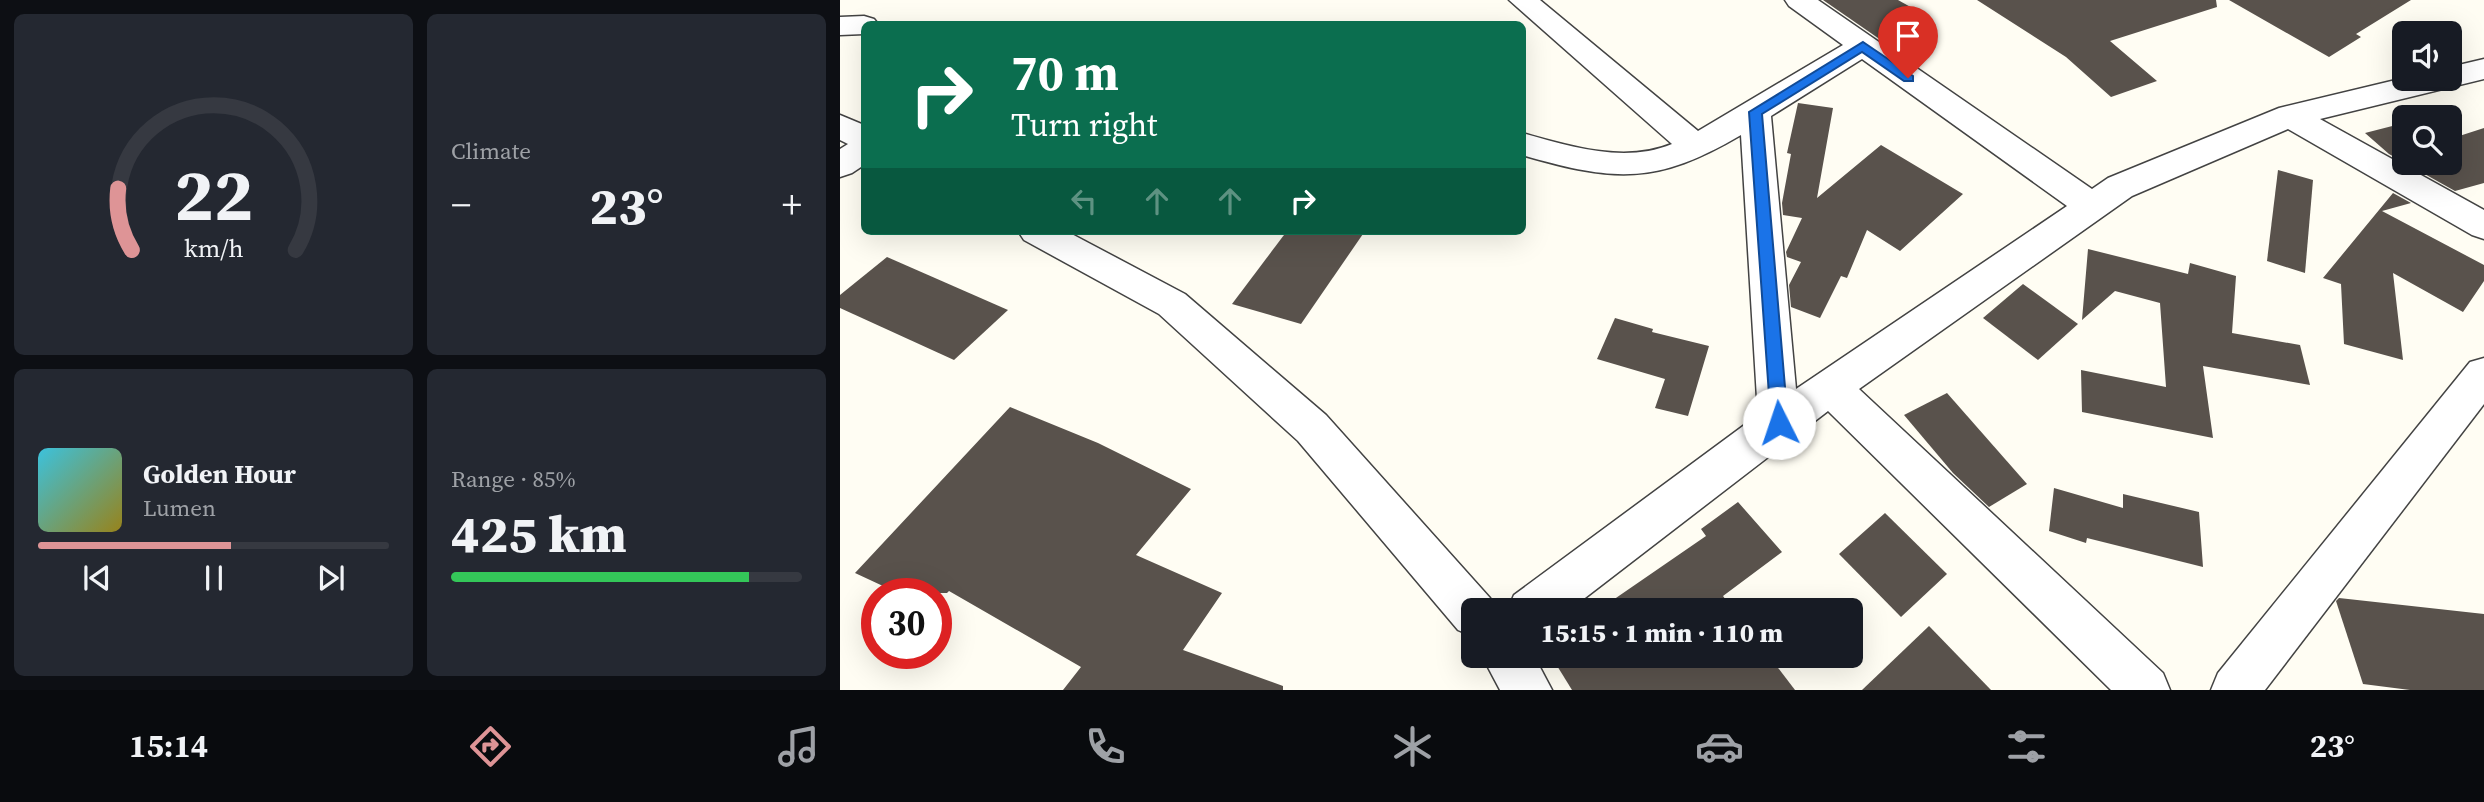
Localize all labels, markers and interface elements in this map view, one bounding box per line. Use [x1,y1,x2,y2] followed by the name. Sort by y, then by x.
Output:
[1878,6,1938,78] pin
[1889,17,1927,55] icon: arrive
[2392,21,2462,175] map controls
[2392,21,2462,91] button: sound
[1011,39,1119,106] text: 70 m
[896,49,987,140] icon: right
[1011,103,1157,147] text: Turn right
[2392,105,2462,175] button: search
[451,135,531,167] text: Climate
[174,146,253,245] text: 22
[589,170,664,241] text: 23°
[451,179,471,231] text: −
[782,179,802,231] text: +
[1065,182,1103,220] icon: left
[1138,182,1176,220] icon: ahead
[1211,182,1249,220] icon: ahead
[1284,182,1322,220] icon: right
[184,231,243,265] text: km/h
[1742,386,1816,460] position arrow
[143,456,296,492] text: Golden Hour
[451,463,576,495] text: Range · 85%
[143,492,216,524] text: Lumen
[451,498,627,569] text: 425 km
[78,559,116,597] icon: previous
[195,559,233,597] icon: pause
[312,559,350,597] icon: next
[861,578,952,669] speed limit sign: 30
[1541,615,1783,651] text: 15:15 · 1 min · 110 m
[466,722,515,771] icon: directions
[774,722,823,771] icon: music
[1081,722,1130,771] icon: phone
[1388,722,1437,771] icon: climate
[1695,722,1744,771] icon: car
[2002,722,2051,771] icon: filters
[129,724,208,768] text: 15:14
[2310,724,2355,768] text: 23°

